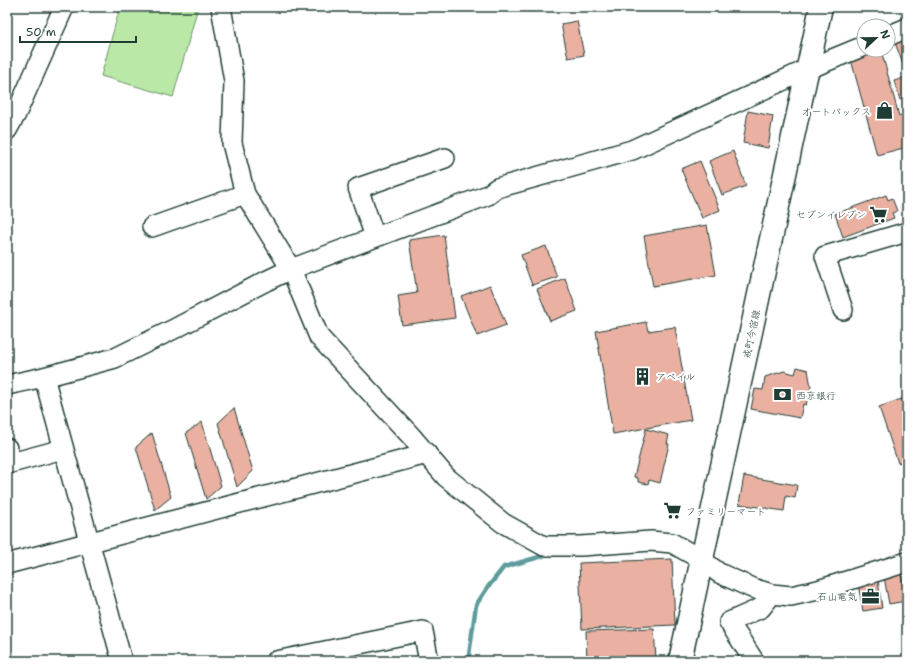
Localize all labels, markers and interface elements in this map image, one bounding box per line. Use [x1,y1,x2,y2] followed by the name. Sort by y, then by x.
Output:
[20,18,136,44] scale bar
[856,18,896,58] north arrow
[26,24,56,40] text: 50 m
[876,28,894,42] text: N
[874,101,894,121] shop icon: オートバックス
[801,105,871,118] place label: オートバックス
[869,204,889,224] supermarket icon: セブンイレブン
[796,208,866,221] place label: セブンイレブン
[740,308,763,360] street label: 戒町今宿線
[633,366,653,386] building icon: アベイル
[656,370,695,383] place label: アベイル
[773,385,793,405] bank icon: 西京銀行
[796,389,836,402] place label: 西京銀行
[663,501,683,521] supermarket icon: ファミリーマート
[686,505,766,518] place label: ファミリーマート
[860,586,880,606] office icon: 石山電気
[817,590,857,603] place label: 石山電気

